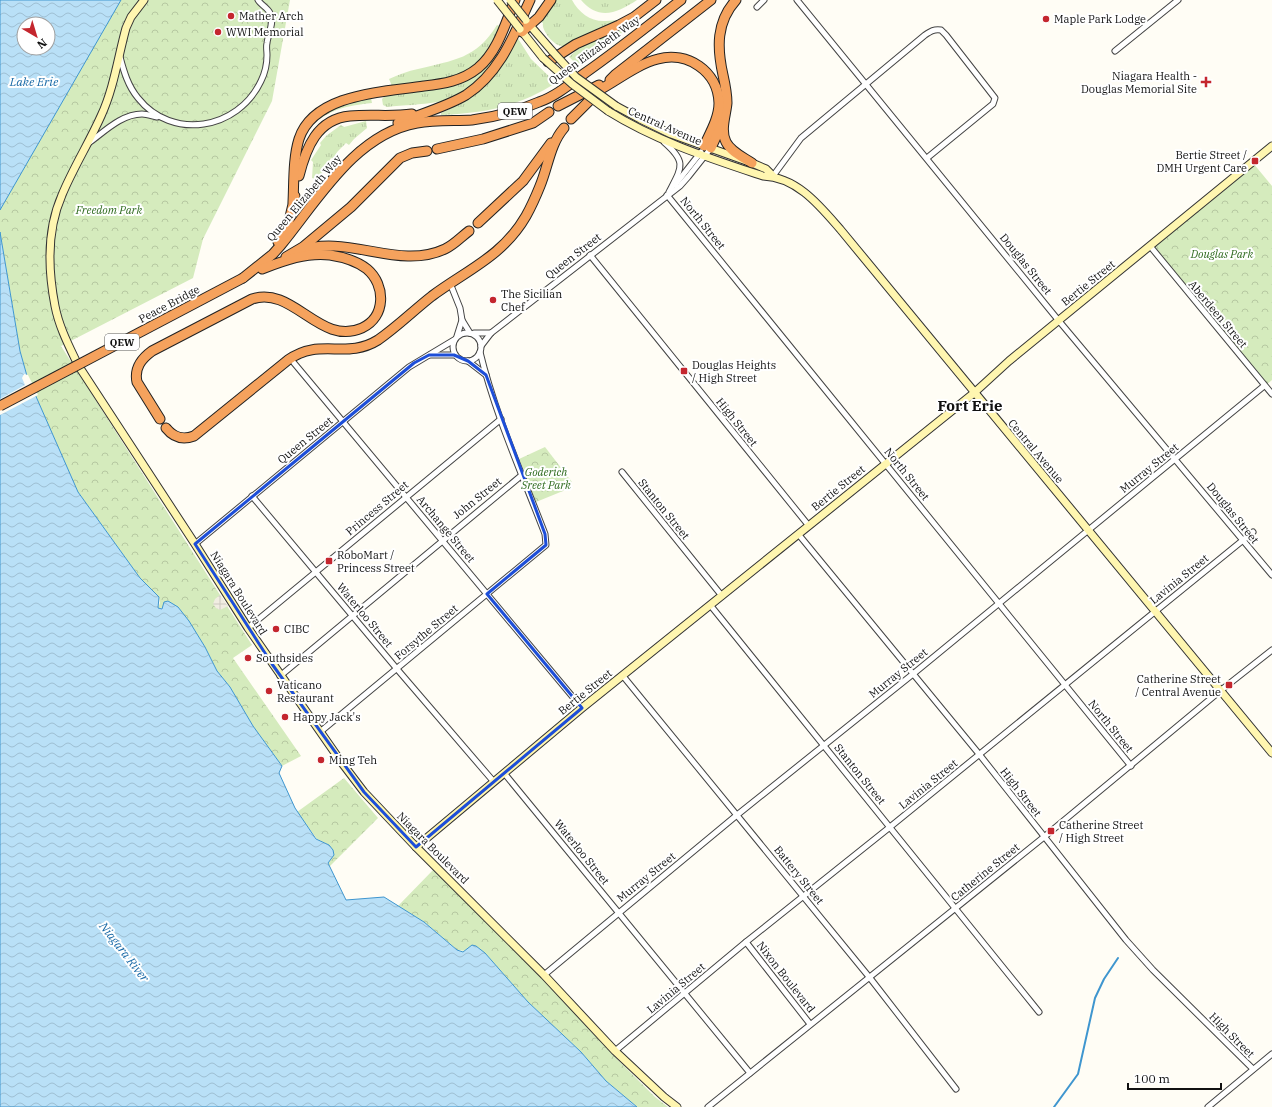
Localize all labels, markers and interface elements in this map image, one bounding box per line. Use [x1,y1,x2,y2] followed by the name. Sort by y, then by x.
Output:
[239,9,304,23] place label: Mather Arch
[226,11,236,21] marker: Mather Arch
[546,12,642,88] street label: Queen Elizabeth Way
[1054,12,1146,26] place label: Maple Park Lodge
[1041,14,1051,24] marker: Maple Park Lodge
[16,16,56,56] north arrow
[226,25,304,39] place label: WWI Memorial
[213,27,223,37] marker: WWI Memorial
[34,36,50,52] text: N
[1081,69,1197,96] place label: Niagara Health - Douglas Memorial Site
[9,74,59,89] water label: Lake Erie
[1200,76,1212,88] marker: Niagara Health - Douglas Memorial Site
[498,103,532,119] road number: QEW
[626,103,704,149] street label: Central Avenue
[1156,148,1247,175] place label: Bertie Street / DMH Urgent Care
[264,152,344,244] street label: Queen Elizabeth Way
[1250,156,1260,166] marker: Bertie Street / DMH Urgent Care
[677,194,729,252] street label: North Street
[75,203,142,217] park label: Freedom Park
[542,230,604,282] street label: Queen Street
[997,230,1055,298] street label: Douglas Street
[1190,247,1253,261] park label: Douglas Park
[1058,257,1118,309] street label: Bertie Street
[1186,277,1250,351] street label: Aberdeen Street
[136,282,202,326] street label: Peace Bridge
[501,287,562,314] place label: The Sicilian Chef
[488,295,498,305] marker: The Sicilian Chef
[105,334,139,350] road number: QEW
[692,358,776,385] place label: Douglas Heights / High Street
[679,366,689,376] marker: Douglas Heights / High Street
[713,395,761,449] street label: High Street
[937,396,1003,415] district label: Fort Erie
[275,413,336,467] street label: Queen Street
[1005,416,1067,486] street label: Central Avenue
[1117,440,1181,496] street label: Murray Street
[881,445,933,503] street label: North Street
[808,462,868,514] street label: Bertie Street
[520,465,571,492] park label: Goderich Sreet Park
[450,474,504,522] street label: John Street
[635,476,693,542] street label: Stanton Street
[343,478,411,538] street label: Princess Street
[1204,479,1262,547] street label: Douglas Street
[414,493,478,565] street label: Archange Street
[208,548,271,638] street label: Niagara Boulevard
[337,548,415,575] place label: RoboMart / Princess Street
[1147,551,1211,607] street label: Lavinia Street
[324,556,334,566] marker: RoboMart / Princess Street
[334,580,396,650] street label: Waterloo Street
[391,601,461,663] street label: Forsythe Street
[284,622,309,636] place label: CIBC
[271,624,281,634] marker: CIBC
[866,645,930,701] street label: Murray Street
[256,651,313,665] place label: Southsides
[243,653,253,663] marker: Southsides
[555,666,615,718] street label: Bertie Street
[1135,672,1221,699] place label: Catherine Street / Central Avenue
[277,678,334,705] place label: Vaticano Restaurant
[1224,680,1234,690] marker: Catherine Street / Central Avenue
[264,686,274,696] marker: Vaticano Restaurant
[1085,697,1137,755] street label: North Street
[293,710,361,724] place label: Happy Jack's
[280,712,290,722] marker: Happy Jack's
[831,741,889,807] street label: Stanton Street
[329,753,377,767] place label: Ming Teh
[316,755,326,765] marker: Ming Teh
[896,756,960,812] street label: Lavinia Street
[997,765,1045,819] street label: High Street
[394,809,472,887] street label: Niagara Boulevard
[551,817,613,888] street label: Waterloo Street
[1059,818,1143,845] place label: Catherine Street / High Street
[1046,826,1056,836] marker: Catherine Street / High Street
[948,840,1022,904] street label: Catherine Street
[771,843,827,907] street label: Battery Street
[614,849,678,905] street label: Murray Street
[96,918,153,985] water label: Niagara River
[754,939,818,1016] street label: Nixon Boulevard
[644,960,708,1016] street label: Lavinia Street
[1206,1009,1258,1061] street label: High Street
[1128,1065,1221,1091] scale bar
[1134,1071,1170,1086] text: 100 m

